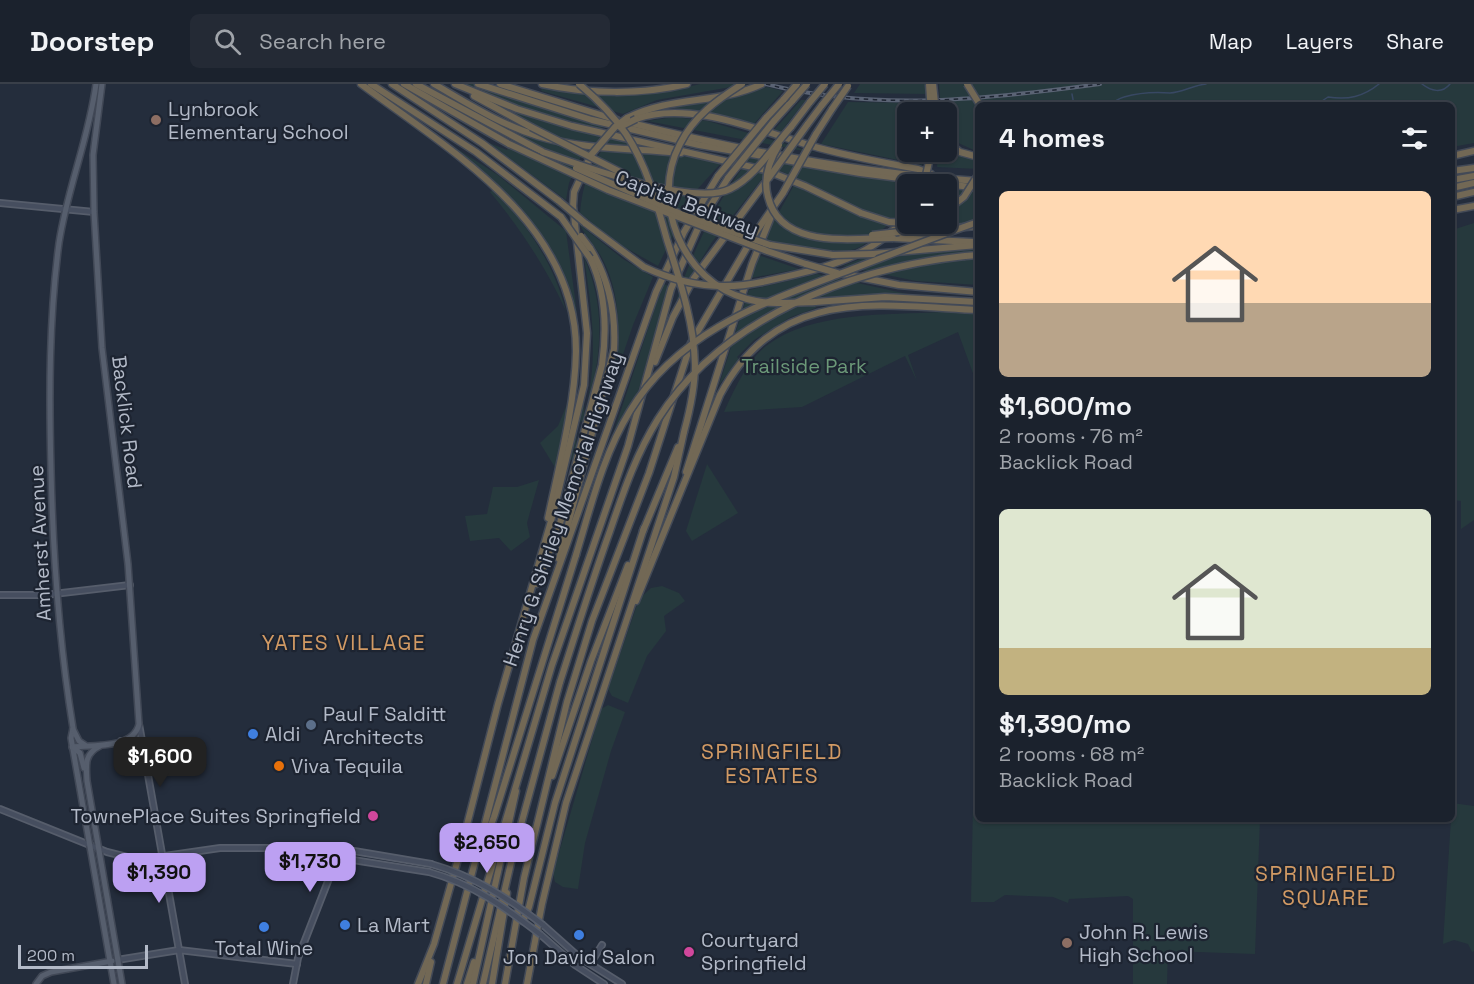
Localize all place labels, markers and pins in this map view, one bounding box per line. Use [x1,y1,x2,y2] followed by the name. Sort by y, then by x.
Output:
[168,96,349,145] place label: Lynbrook Elementary School
[149,113,163,127] marker: Lynbrook Elementary School
[323,701,446,750] place label: Paul F Salditt Architects
[304,718,318,732] marker: Paul F Salditt Architects
[265,721,300,747] place label: Aldi
[246,727,260,741] marker: Aldi
[111,737,209,788] pin: $1,600
[291,753,403,779] place label: Viva Tequila
[272,759,286,773] marker: Viva Tequila
[71,803,361,829] place label: TownePlace Suites Springfield
[366,809,380,823] marker: TownePlace Suites Springfield
[438,823,536,874] pin: $2,650
[261,842,359,893] pin: $1,730
[110,853,208,904] pin: $1,390
[357,912,430,938] place label: La Mart
[338,918,352,932] marker: La Mart
[1079,919,1208,968] place label: John R. Lewis High School
[257,920,271,934] marker: Total Wine
[701,927,807,976] place label: Courtyard Springfield
[572,928,586,942] marker: Jon David Salon
[215,935,313,961] place label: Total Wine
[1060,936,1074,950] marker: John R. Lewis High School
[503,944,655,970] place label: Jon David Salon
[682,945,696,959] marker: Courtyard Springfield

